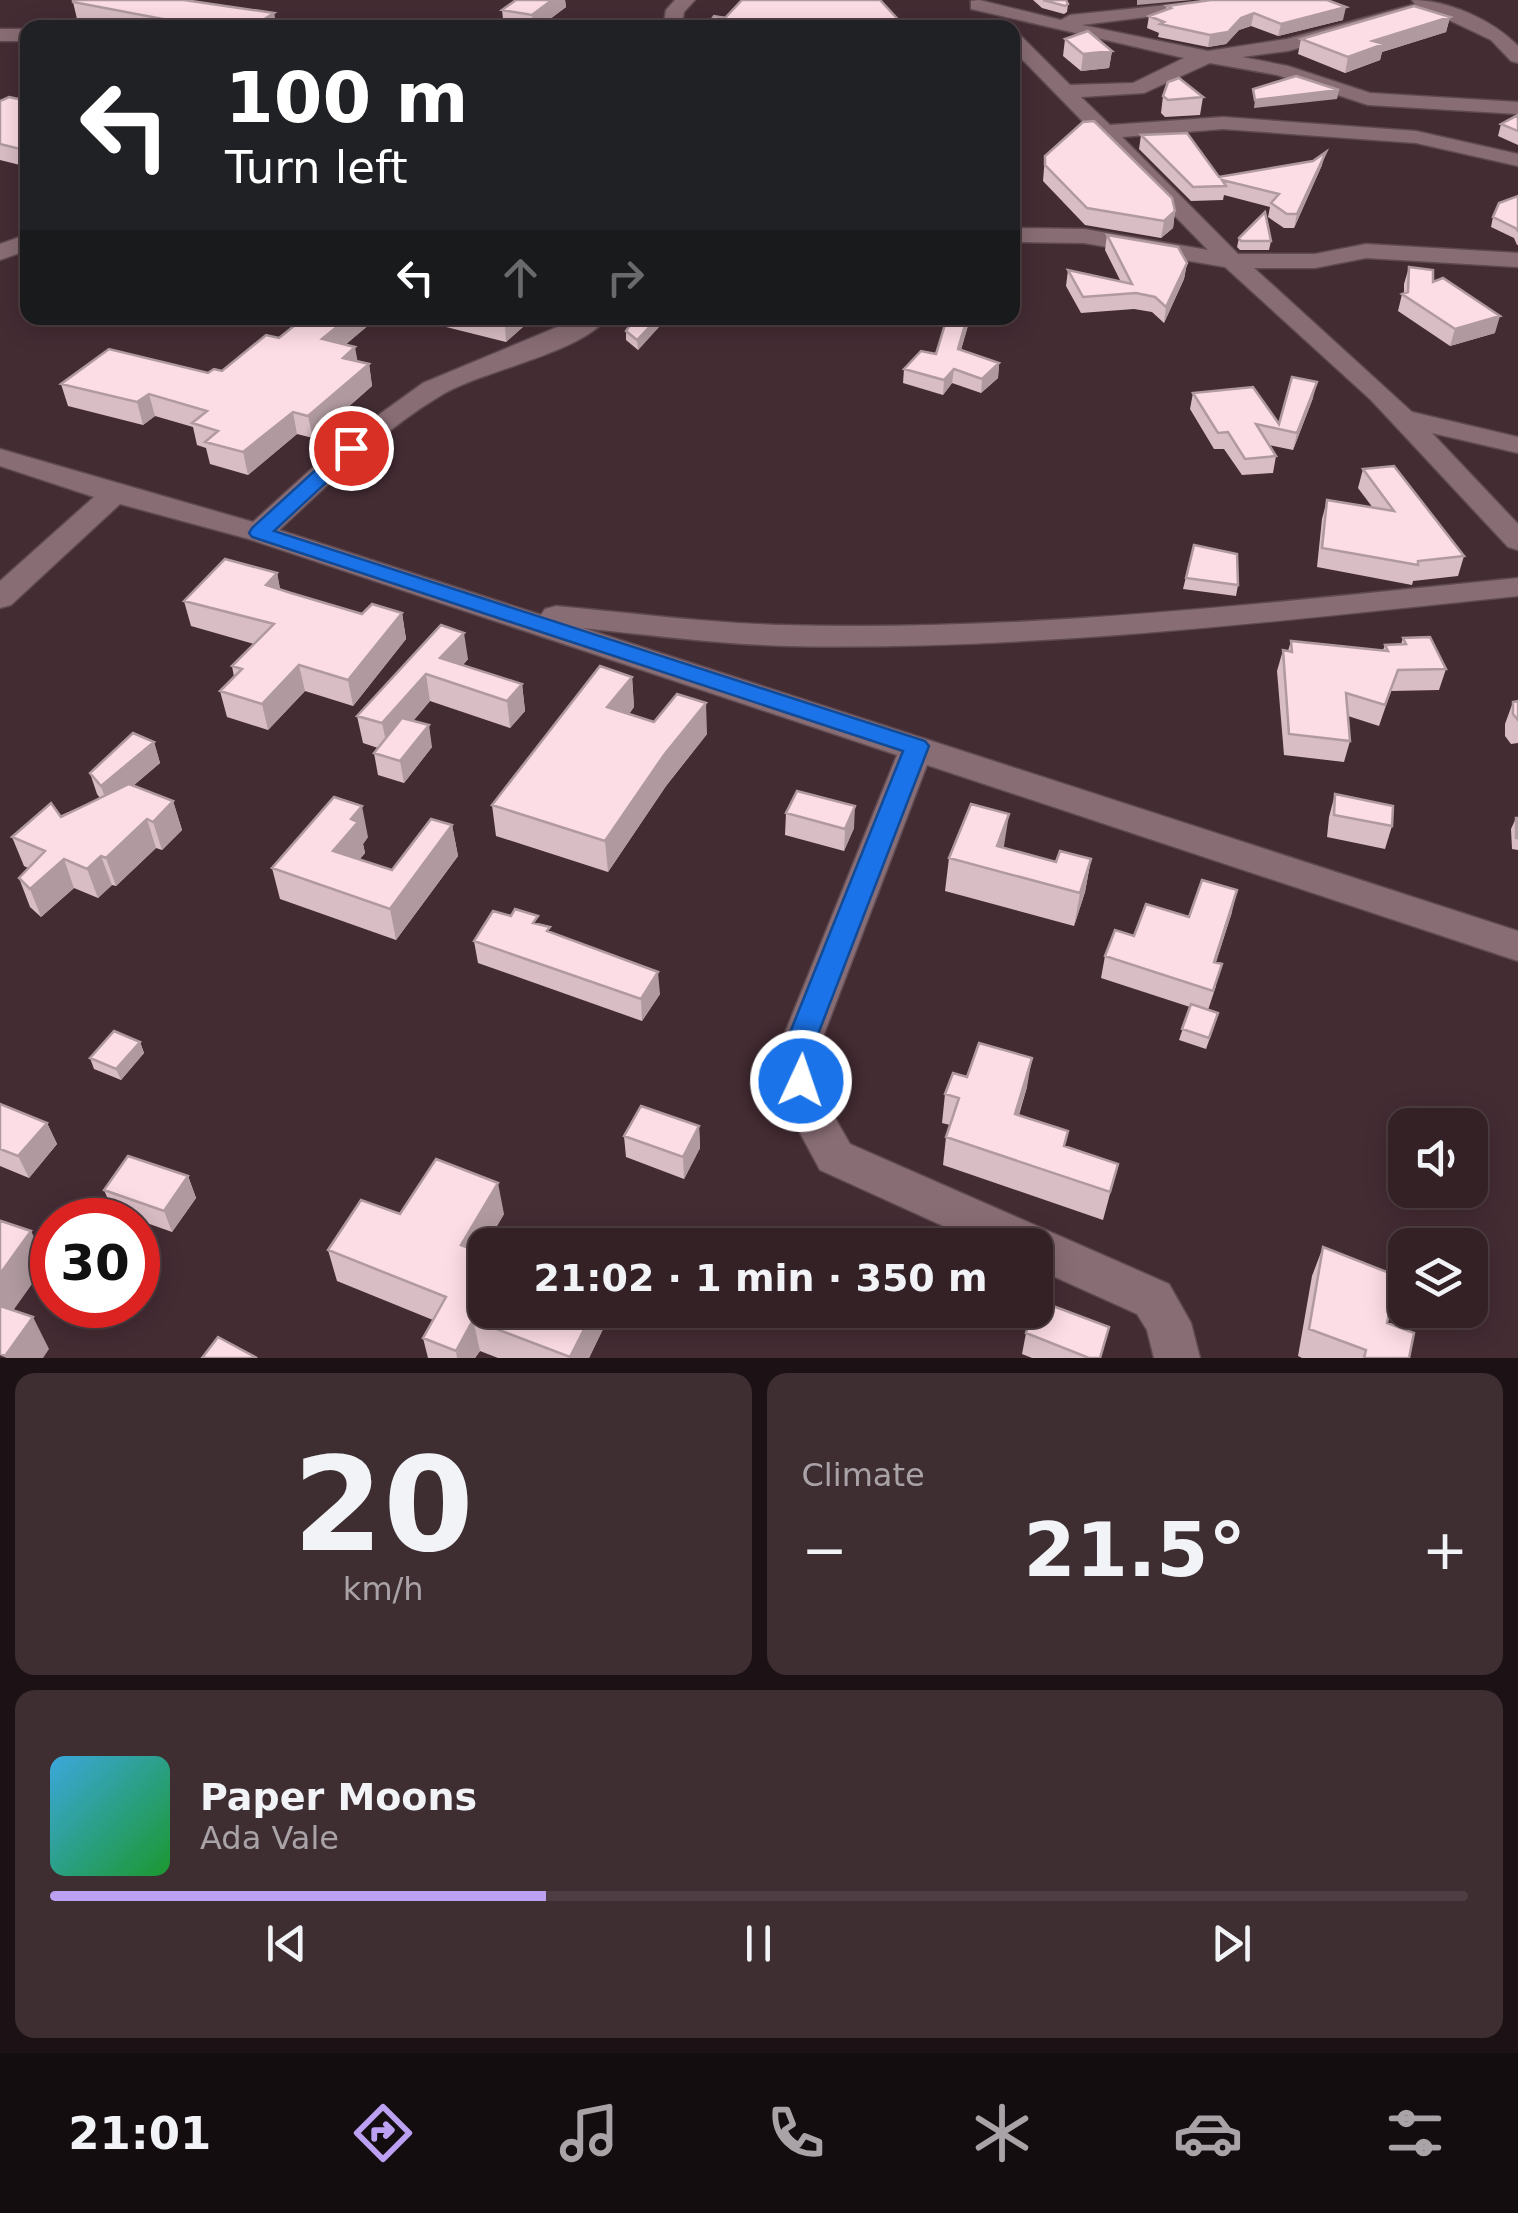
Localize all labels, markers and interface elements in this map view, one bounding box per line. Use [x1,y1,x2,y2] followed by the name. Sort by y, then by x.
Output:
[225,57,468,139] text: 100 m
[60,60,190,190] icon: left
[225,141,408,194] text: Turn left
[388,250,443,305] icon: left
[493,250,548,305] icon: ahead
[598,250,653,305] icon: right
[309,406,394,491] pin
[324,421,379,476] icon: arrive
[749,1029,853,1133] position arrow
[1388,1108,1488,1328] map controls
[1388,1108,1488,1208] button: sound
[30,1198,160,1328] speed limit sign: 30
[1388,1228,1488,1328] button: layers
[533,1256,988,1300] text: 21:02 · 1 min · 350 m
[293,1429,474,1581] text: 20
[802,1456,925,1494] text: Climate
[1023,1506,1246,1594] text: 21.5°
[802,1518,848,1582] text: −
[1422,1518,1468,1582] text: +
[343,1570,424,1608] text: km/h
[200,1775,477,1819] text: Paper Moons
[200,1819,339,1857] text: Ada Vale
[259,1916,314,1971] icon: previous
[731,1916,786,1971] icon: pause
[1204,1916,1259,1971] icon: next
[348,2098,418,2168] icon: directions
[554,2098,624,2168] icon: music
[761,2098,831,2168] icon: phone
[967,2098,1037,2168] icon: climate
[1173,2098,1243,2168] icon: car
[1380,2098,1450,2168] icon: filters
[68,2107,211,2160] text: 21:01

